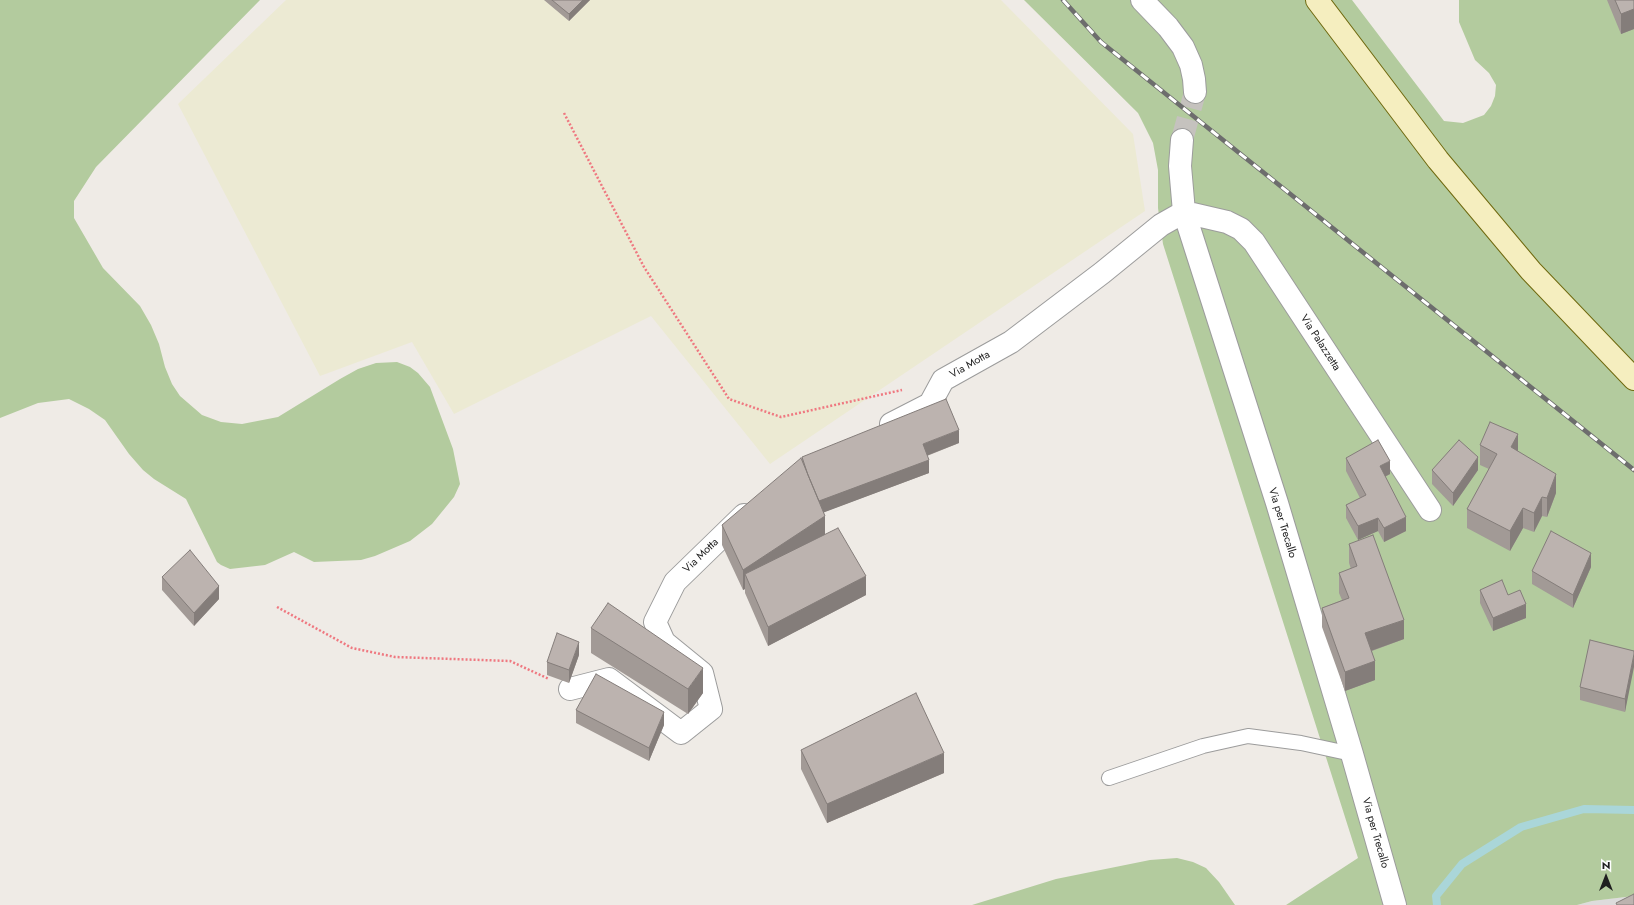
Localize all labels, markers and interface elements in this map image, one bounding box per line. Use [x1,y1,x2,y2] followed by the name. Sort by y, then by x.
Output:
[1297,313,1343,373] street label: Via Palazzetta
[948,348,992,382] street label: Via Motta
[1265,486,1299,560] street label: Via per Trecallo
[681,536,721,576] street label: Via Motta
[1359,796,1391,870] street label: Via per Trecallo
[1586,857,1626,897] north arrow
[1602,857,1610,873] text: N

